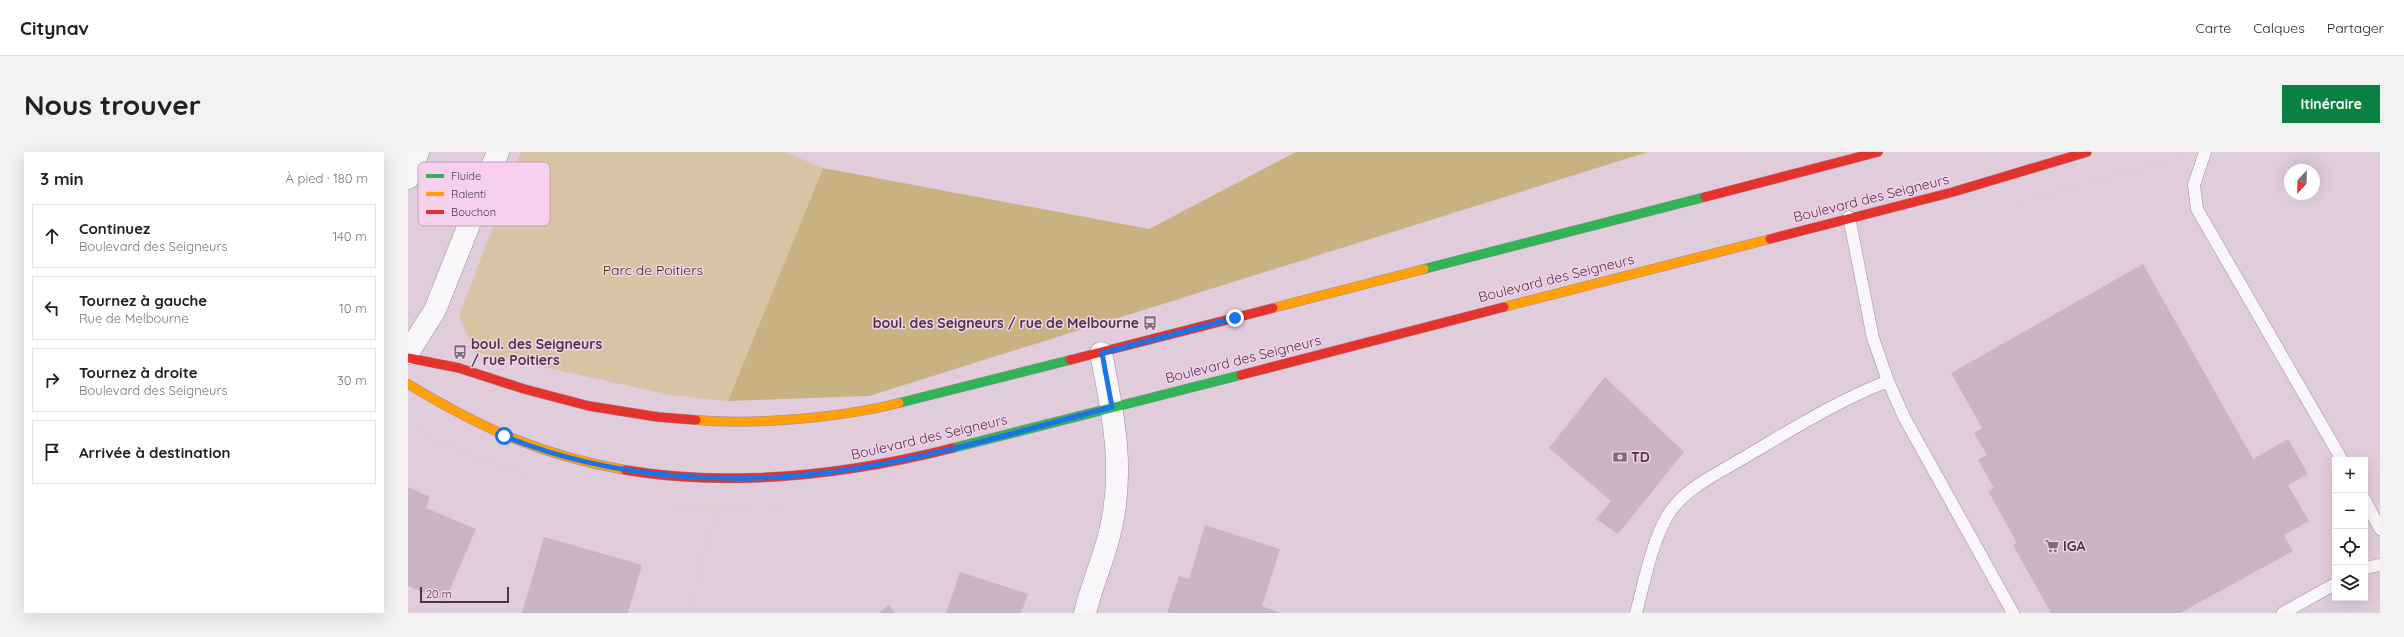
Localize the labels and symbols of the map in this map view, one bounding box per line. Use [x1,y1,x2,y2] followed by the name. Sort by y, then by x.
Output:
[418,162,550,226] legend
[2284,164,2320,200] north arrow
[451,169,481,183] text: Fluide
[1791,170,1951,226] street label: Boulevard des Seigneurs
[451,187,486,201] text: Ralenti
[451,205,496,219] text: Bouchon
[1476,250,1636,306] street label: Boulevard des Seigneurs
[603,261,703,279] park label: Parc de Poitiers
[1226,309,1244,327] route end
[873,314,1139,332] place label: boul. des Seigneurs / rue de Melbourne
[1142,315,1158,331] bus stop icon: boul. des Seigneurs / rue de Melbourne
[1163,331,1323,387] street label: Boulevard des Seigneurs
[471,335,602,369] place label: boul. des Seigneurs / rue Poitiers
[452,344,468,360] bus stop icon: boul. des Seigneurs / rue Poitiers
[849,410,1009,464] street label: Boulevard des Seigneurs
[495,427,513,445] route start
[1631,448,1650,466] place label: TD
[1612,449,1628,465] bank icon: TD
[2063,537,2086,555] place label: IGA
[2044,538,2060,554] supermarket icon: IGA
[420,585,509,604] scale bar

